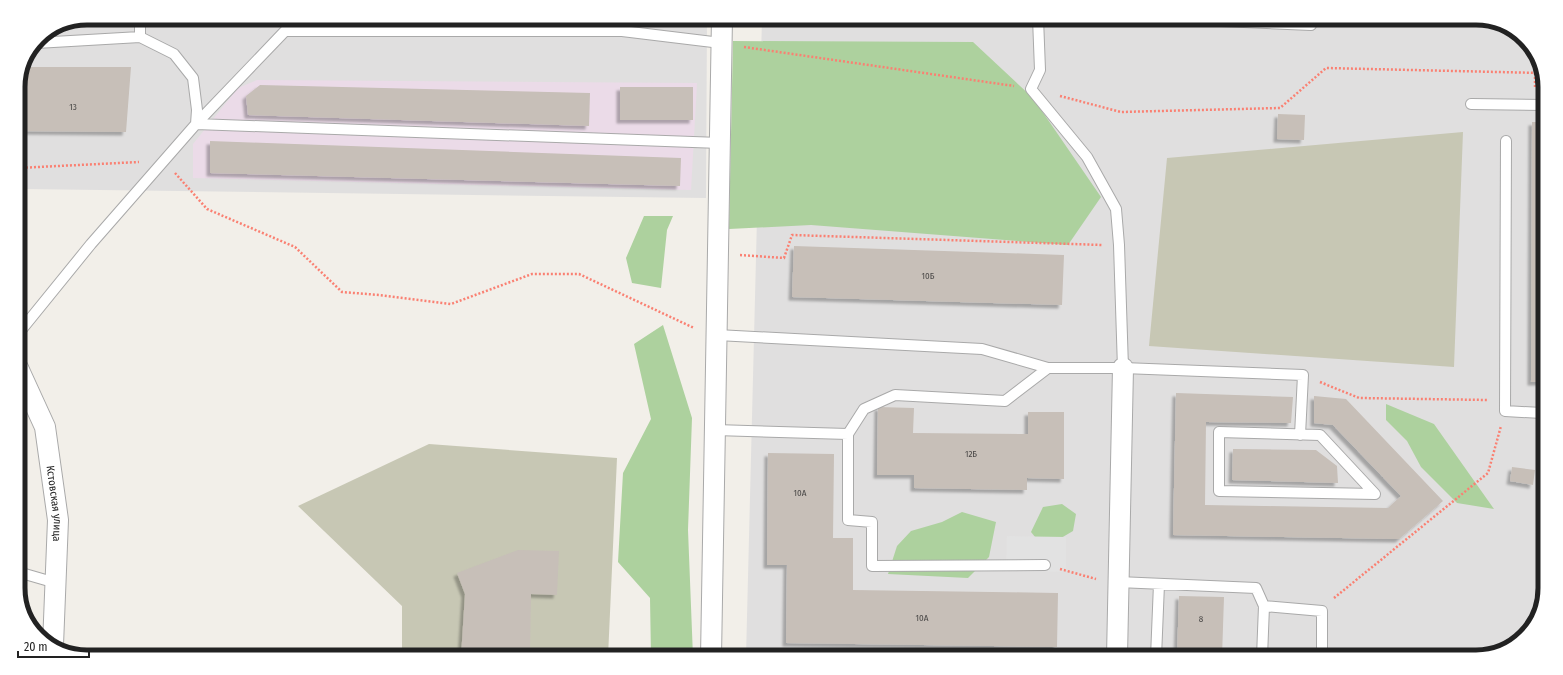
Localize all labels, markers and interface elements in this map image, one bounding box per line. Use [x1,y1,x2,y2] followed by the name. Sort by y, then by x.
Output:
[69,102,77,112] house number: 13
[922,271,935,281] house number: 10Б
[965,449,977,459] house number: 12Б
[44,464,65,542] street label: Кстовская улица
[794,488,807,498] house number: 10А
[916,613,929,623] house number: 10А
[1199,614,1204,624] house number: 8
[18,633,89,659] scale bar
[24,640,48,654] text: 20 m

